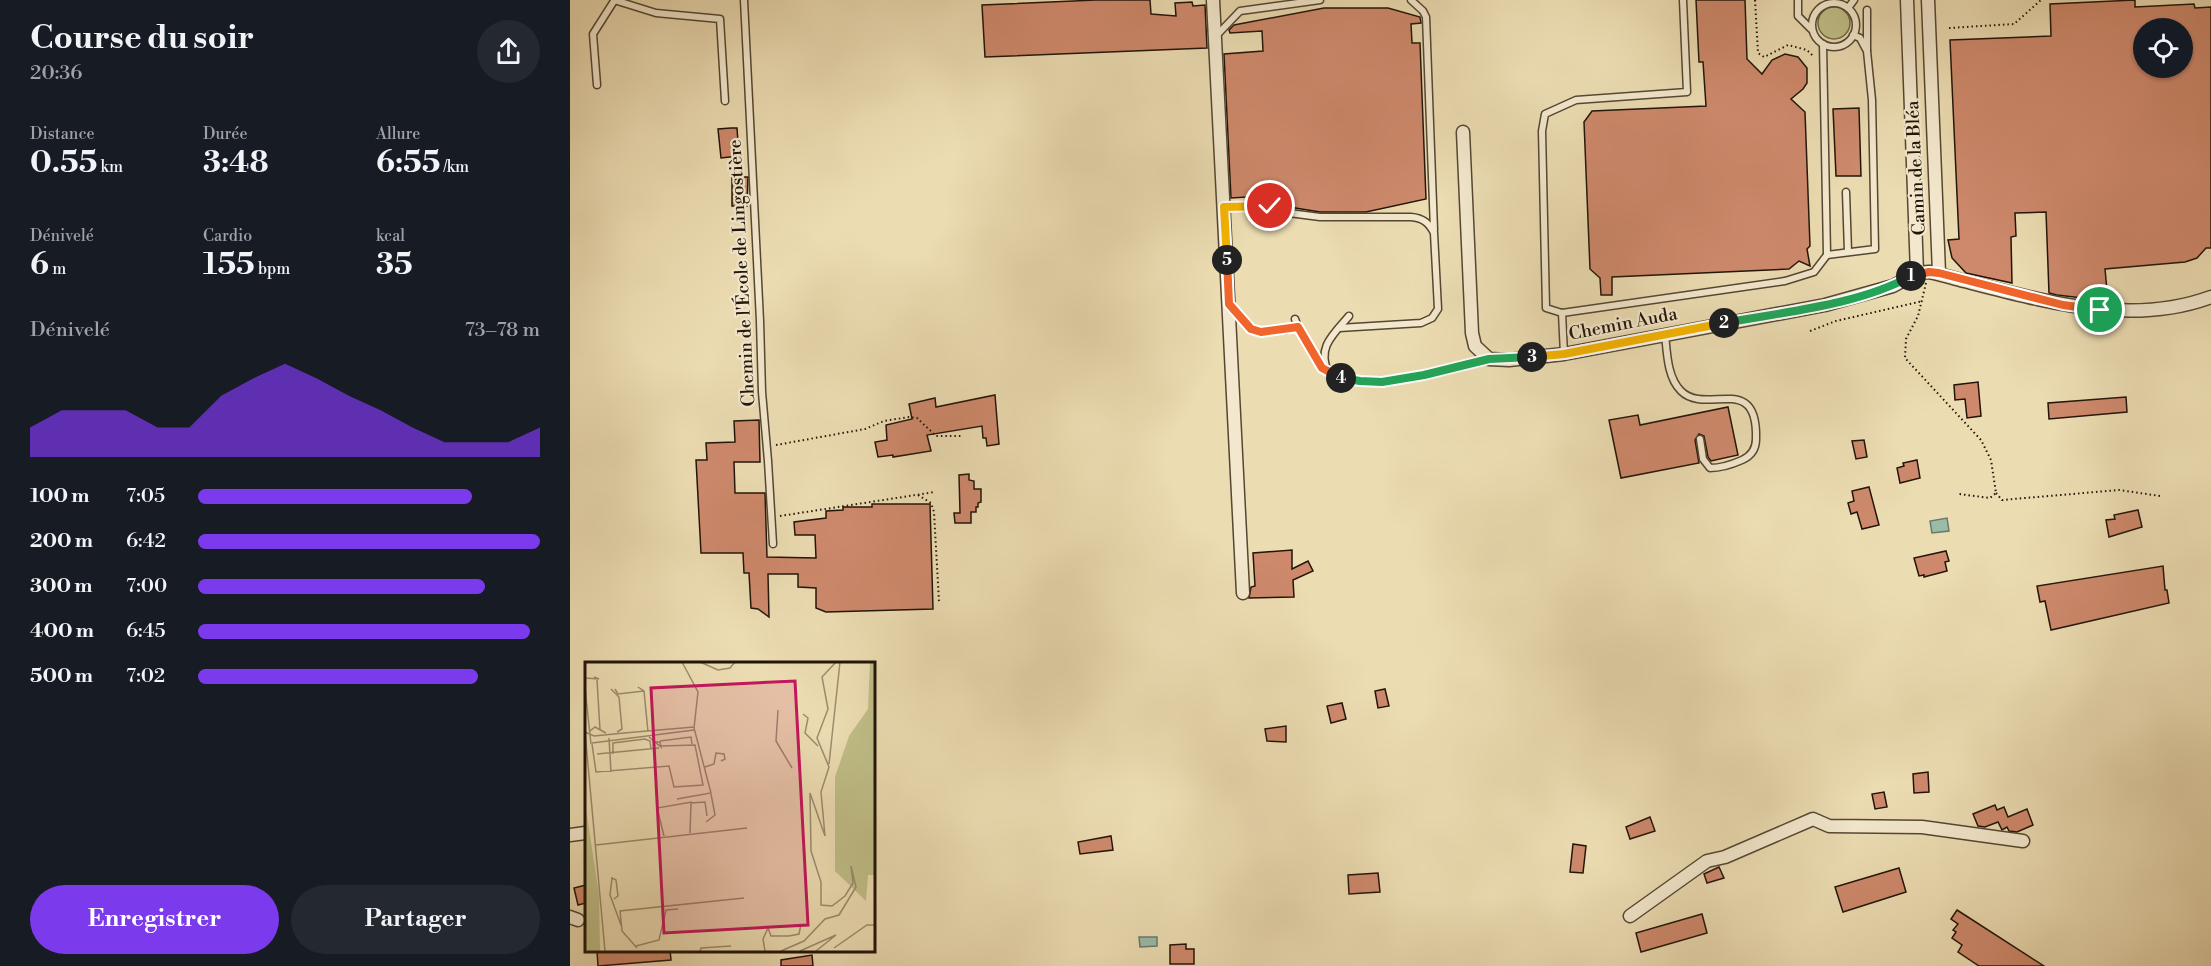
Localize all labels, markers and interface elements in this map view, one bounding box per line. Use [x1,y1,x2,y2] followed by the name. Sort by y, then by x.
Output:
[30,18,254,59] text: Course du soir
[2133,18,2193,78] map controls
[2133,18,2193,78] button: locate
[477,20,540,83] button: share
[30,61,82,86] text: 20:36
[1901,99,1931,236] street label: Camin de la Bléa
[30,124,95,144] text: Distance
[203,124,248,144] text: Durée
[376,124,420,144] text: Allure
[724,139,760,407] street label: Chemin de l'École de Lingostière
[30,144,97,182] text: 0.55
[203,144,269,182] text: 3:48
[376,144,440,182] text: 6:55
[97,157,123,177] text: km
[440,157,469,177] text: /km
[1244,180,1295,231] pin
[1253,189,1286,222] icon: check
[30,226,94,246] text: Dénivelé
[203,226,252,246] text: Cardio
[376,226,405,246] text: kcal
[1212,245,1242,275] pin: 5
[30,246,49,284] text: 6
[203,246,255,284] text: 155
[376,246,413,284] text: 35
[1222,250,1232,270] text: 5
[49,259,66,279] text: m
[255,259,290,279] text: bpm
[1896,261,1926,291] pin: 1
[1907,266,1915,286] text: 1
[2074,284,2125,335] pin
[2083,293,2116,326] icon: arrive
[1567,302,1680,346] street label: Chemin Auda
[1709,308,1739,338] pin: 2
[1719,313,1729,333] text: 2
[30,318,110,343] text: Dénivelé
[465,318,540,343] text: 73–78 m
[1517,342,1547,372] pin: 3
[1527,347,1537,367] text: 3
[1326,363,1356,393] pin: 4
[1336,368,1346,388] text: 4
[30,484,89,509] text: 100 m
[126,484,165,509] text: 7:05
[30,529,93,554] text: 200 m
[126,529,166,554] text: 6:42
[30,574,93,599] text: 300 m
[126,574,167,599] text: 7:00
[30,619,94,644] text: 400 m
[126,619,166,644] text: 6:45
[585,662,874,951] inset map
[30,664,93,689] text: 500 m
[126,664,165,689] text: 7:02
[30,885,279,954] button: Enregistrer
[291,885,540,954] button: Partager

